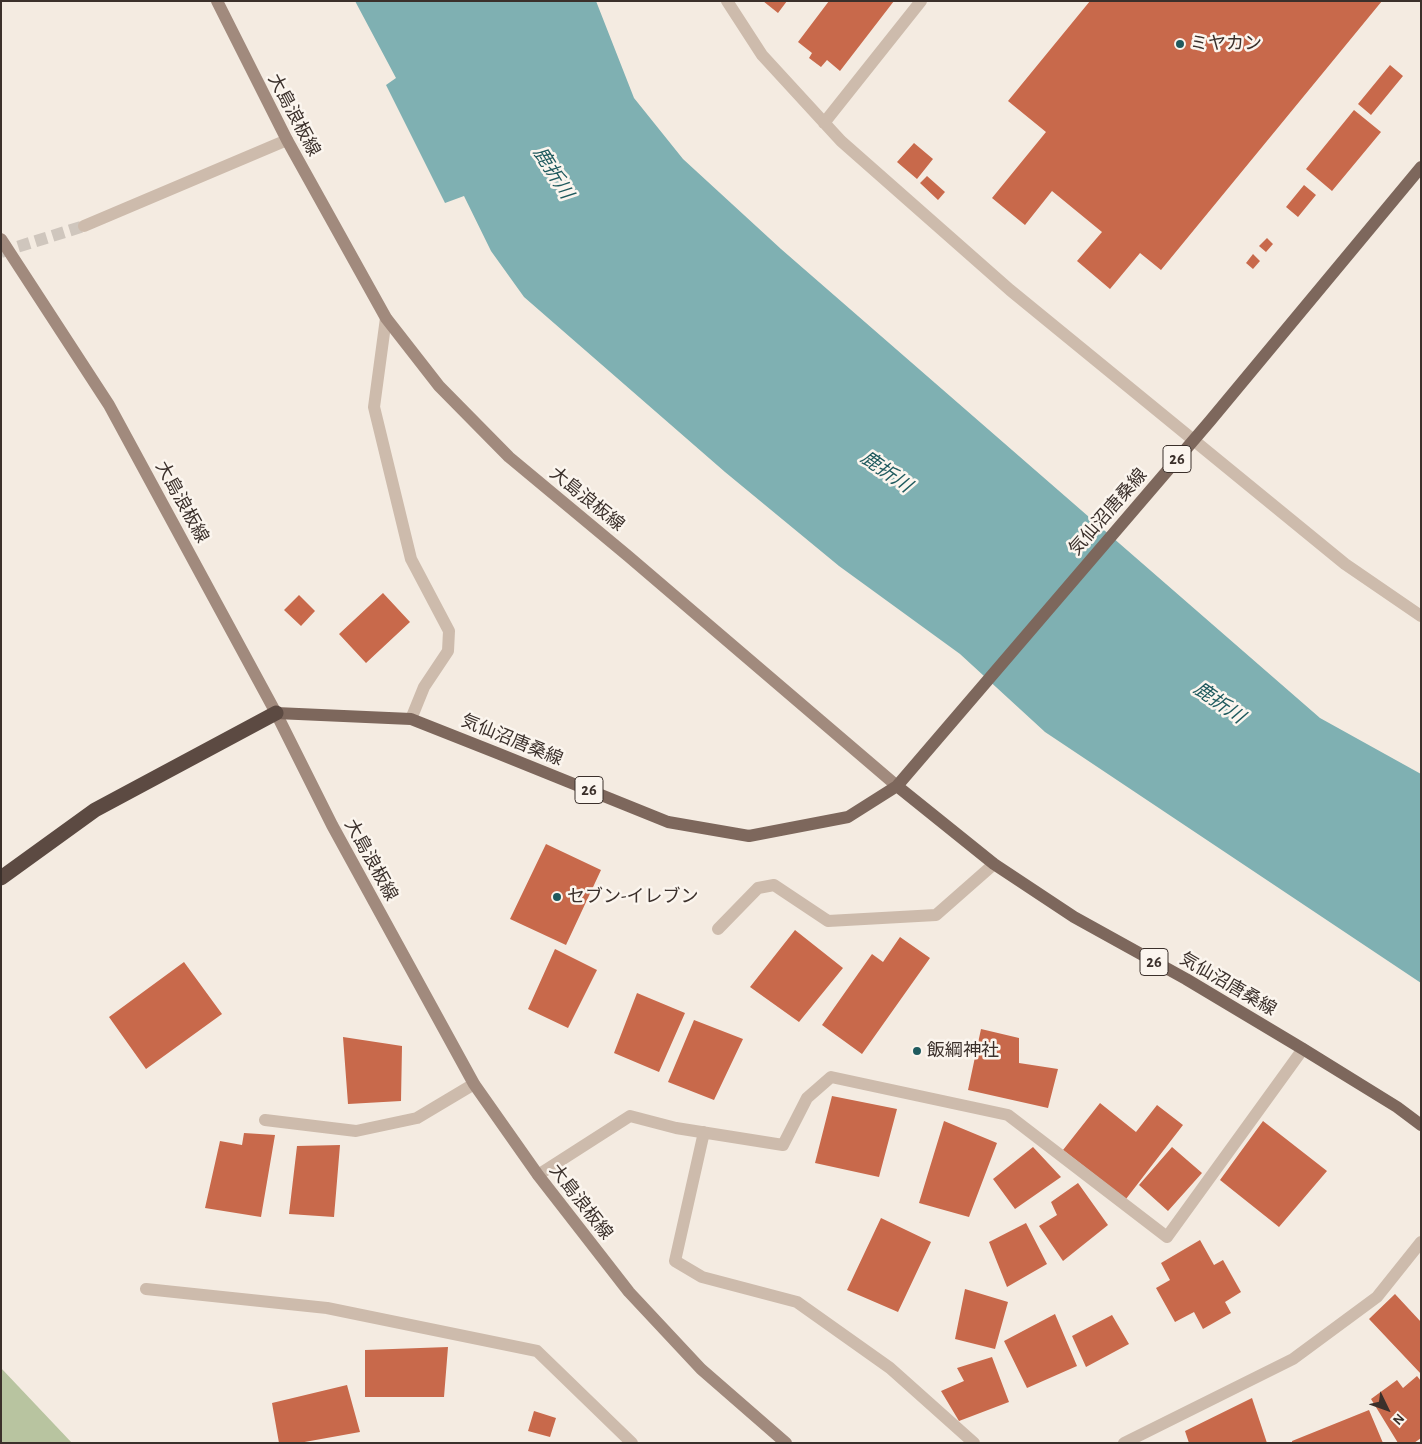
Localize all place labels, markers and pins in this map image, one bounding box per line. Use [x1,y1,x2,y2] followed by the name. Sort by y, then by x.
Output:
[1190,33,1262,55] place label: ミヤカン
[1174,38,1186,50] marker: ミヤカン
[567,886,699,908] place label: セブン-イレブン
[551,891,563,903] marker: セブン-イレブン
[927,1040,999,1062] place label: 飯綱神社
[911,1045,923,1057] marker: 飯綱神社

